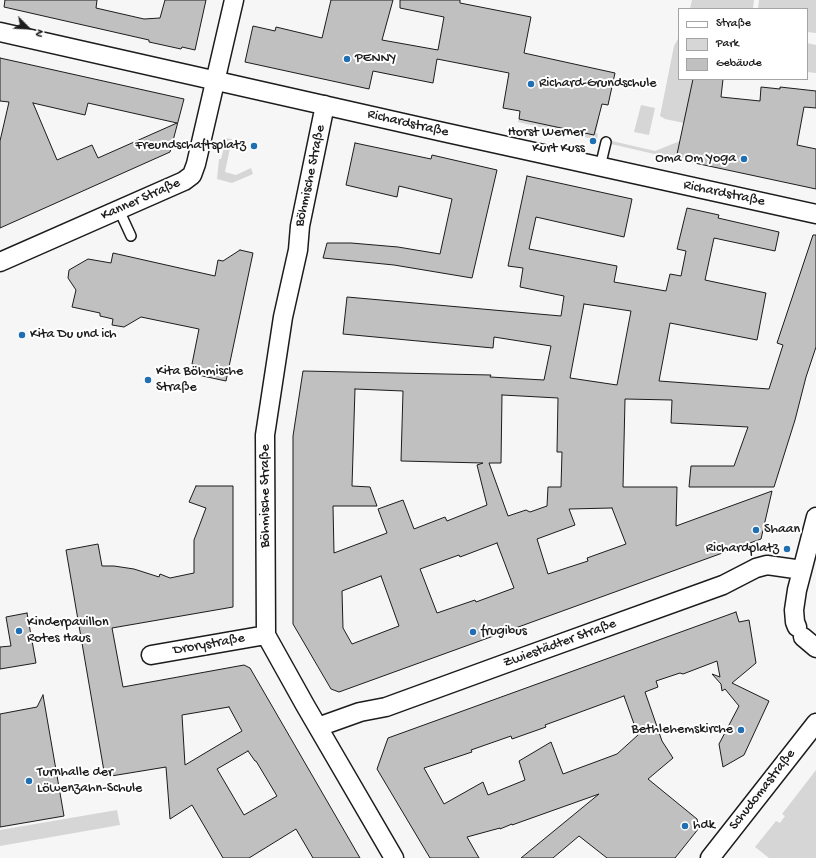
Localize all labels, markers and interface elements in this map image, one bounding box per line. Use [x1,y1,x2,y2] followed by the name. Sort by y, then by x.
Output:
[8,8,48,48] north arrow
[678,8,808,80] legend
[716,17,751,31] text: Straße
[32,27,46,39] text: N
[716,37,739,51] text: Park
[355,51,396,67] place label: PENNY
[342,54,352,64] marker: PENNY
[716,57,762,71] text: Gebäude
[539,76,656,92] place label: Richard-Grundschule
[526,79,536,89] marker: Richard-Grundschule
[366,106,450,142] street label: Richardstraße
[292,124,330,228] street label: Böhmische Straße
[508,125,585,158] place label: Horst Werner Kurt Kuss
[588,136,598,146] marker: Horst Werner Kurt Kuss
[135,138,246,154] place label: Freundschaftsplatz
[249,141,259,151] marker: Freundschaftsplatz
[655,151,736,167] place label: Oma Om Yoga
[739,154,749,164] marker: Oma Om Yoga
[99,175,183,225] street label: Kanner Straße
[682,177,766,211] street label: Richardstraße
[30,327,117,343] place label: Kita Du und ich
[17,330,27,340] marker: Kita Du und ich
[156,364,243,396] place label: Kita Böhmische Straße
[143,375,153,385] marker: Kita Böhmische Straße
[258,444,274,548] street label: Böhmische Straße
[764,522,800,538] place label: Shaan
[751,525,761,535] marker: Shaan
[706,541,779,557] place label: Richardplatz
[782,544,792,554] marker: Richardplatz
[27,615,109,648] place label: Kinderpavillon Rotes Haus
[501,616,619,672] street label: Zwiestädter Straße
[481,624,527,640] place label: frugibus
[14,626,24,636] marker: Kinderpavillon Rotes Haus
[468,627,478,637] marker: frugibus
[172,630,246,660] street label: Drorystraße
[632,722,733,738] place label: Bethlehemskirche
[736,725,746,735] marker: Bethlehemskirche
[726,746,800,834] street label: Schudomastraße
[37,765,142,798] place label: Turnhalle der Löwenzahn-Schule
[24,776,34,786] marker: Turnhalle der Löwenzahn-Schule
[693,818,715,834] place label: hdk
[680,821,690,831] marker: hdk

